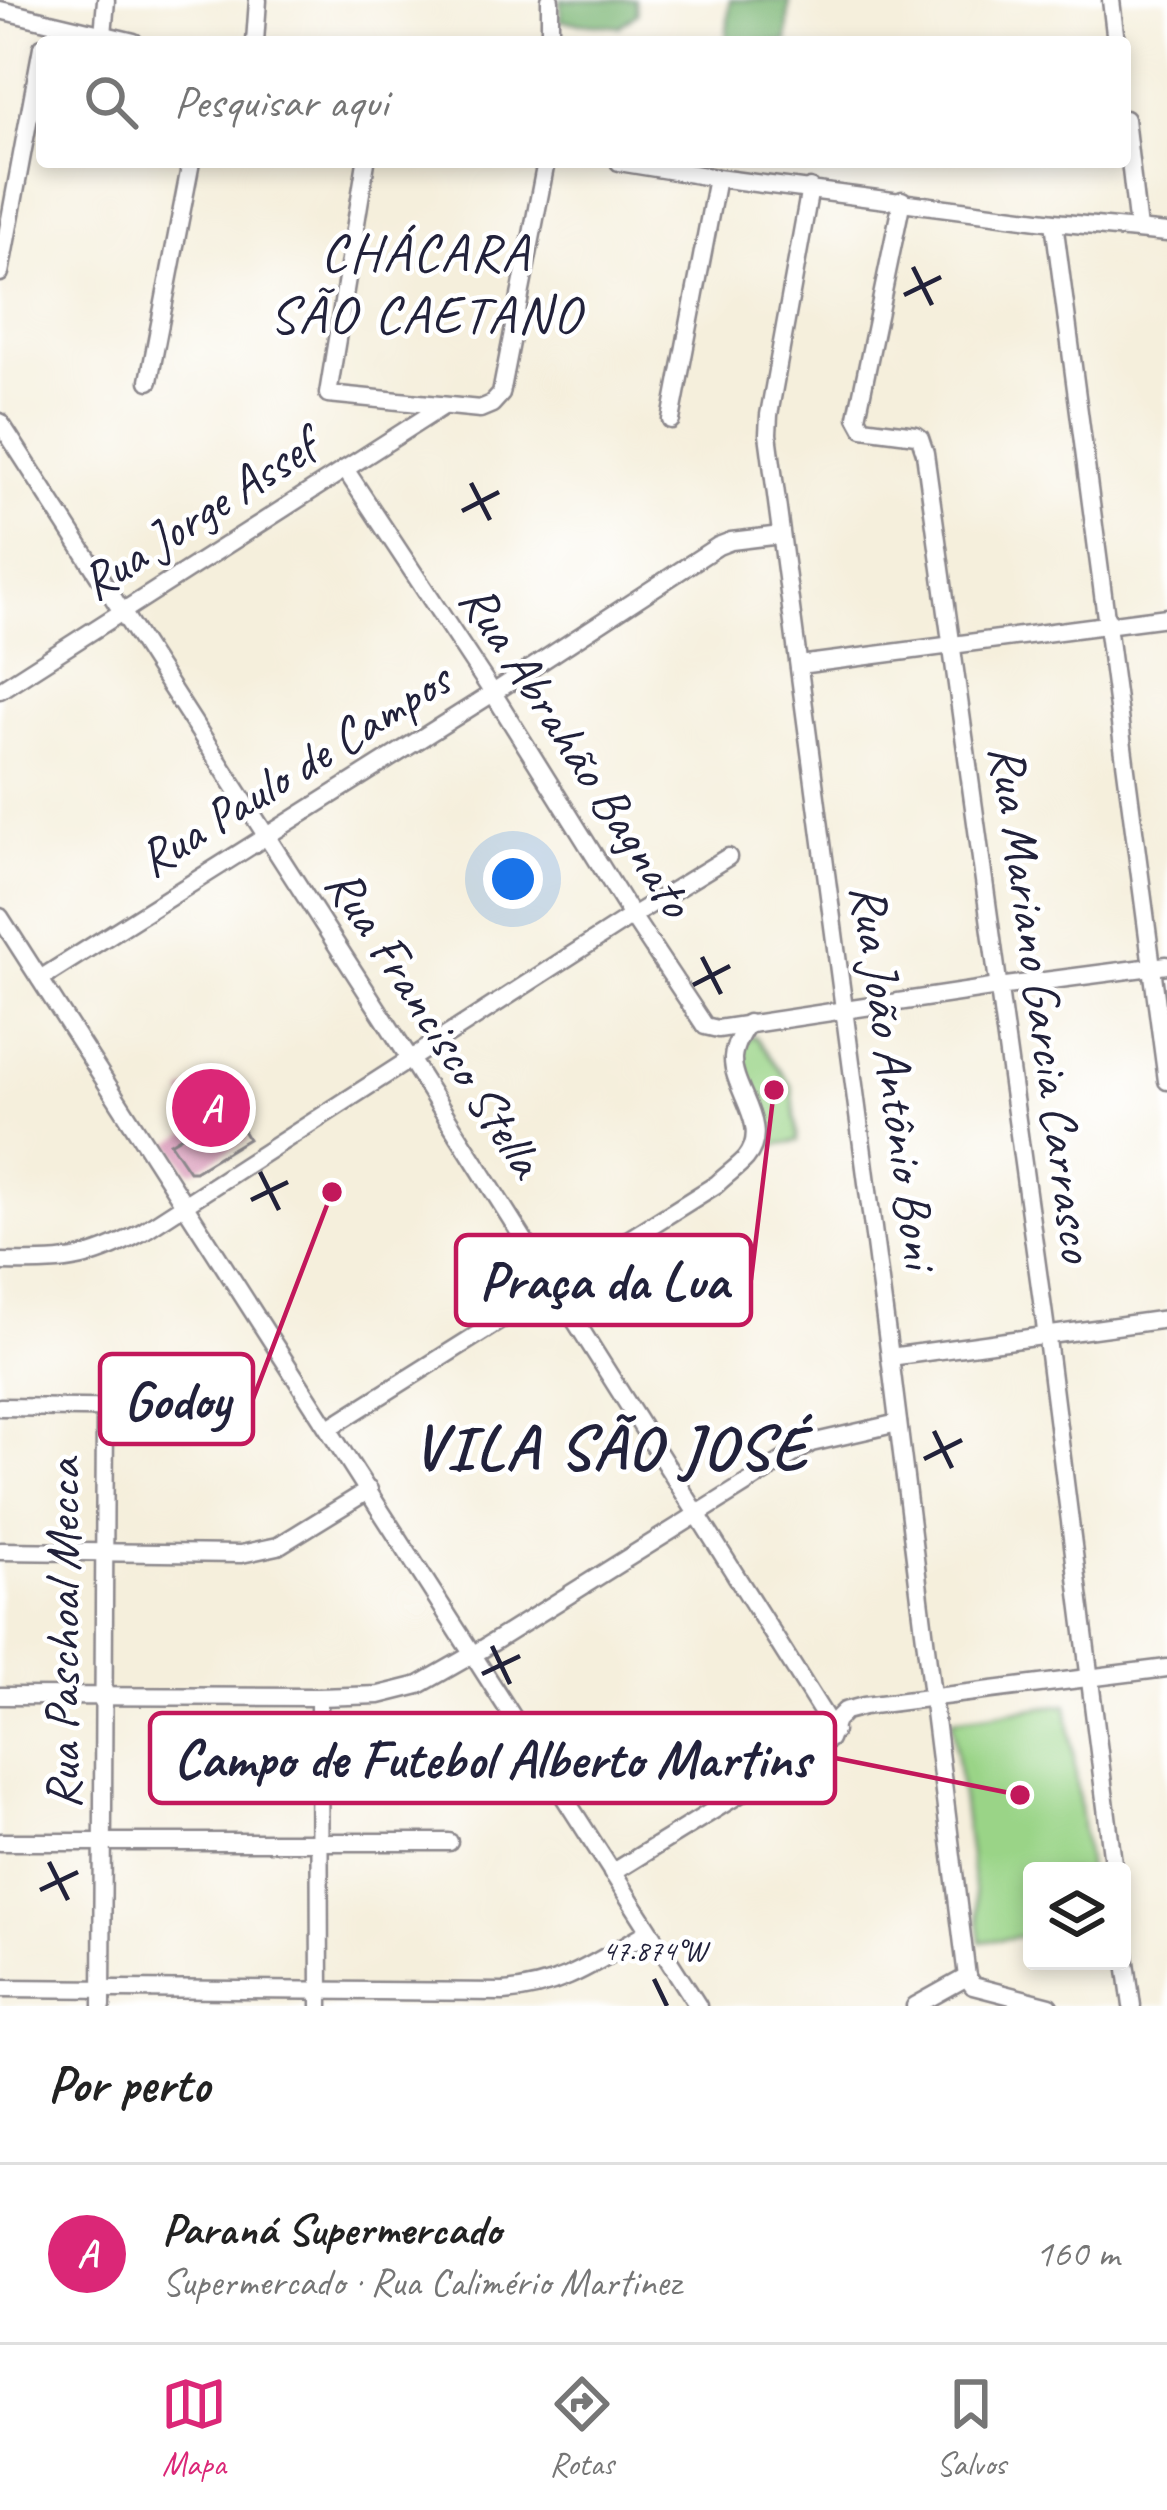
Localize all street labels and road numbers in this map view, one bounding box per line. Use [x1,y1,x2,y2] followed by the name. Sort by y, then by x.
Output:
[68,409,336,614] street label: Rua Jorge Assef
[446,571,710,931] street label: Rua Abrahão Bagnato
[126,645,465,891] street label: Rua Paulo de Campos
[975,741,1111,1268] street label: Rua Mariano Garcia Carrasco
[311,856,561,1191] street label: Rua Francisco Stella
[836,880,954,1277] street label: Rua João Antônio Boni
[30,1455,94,1809] street label: Rua Paschoal Mecca

